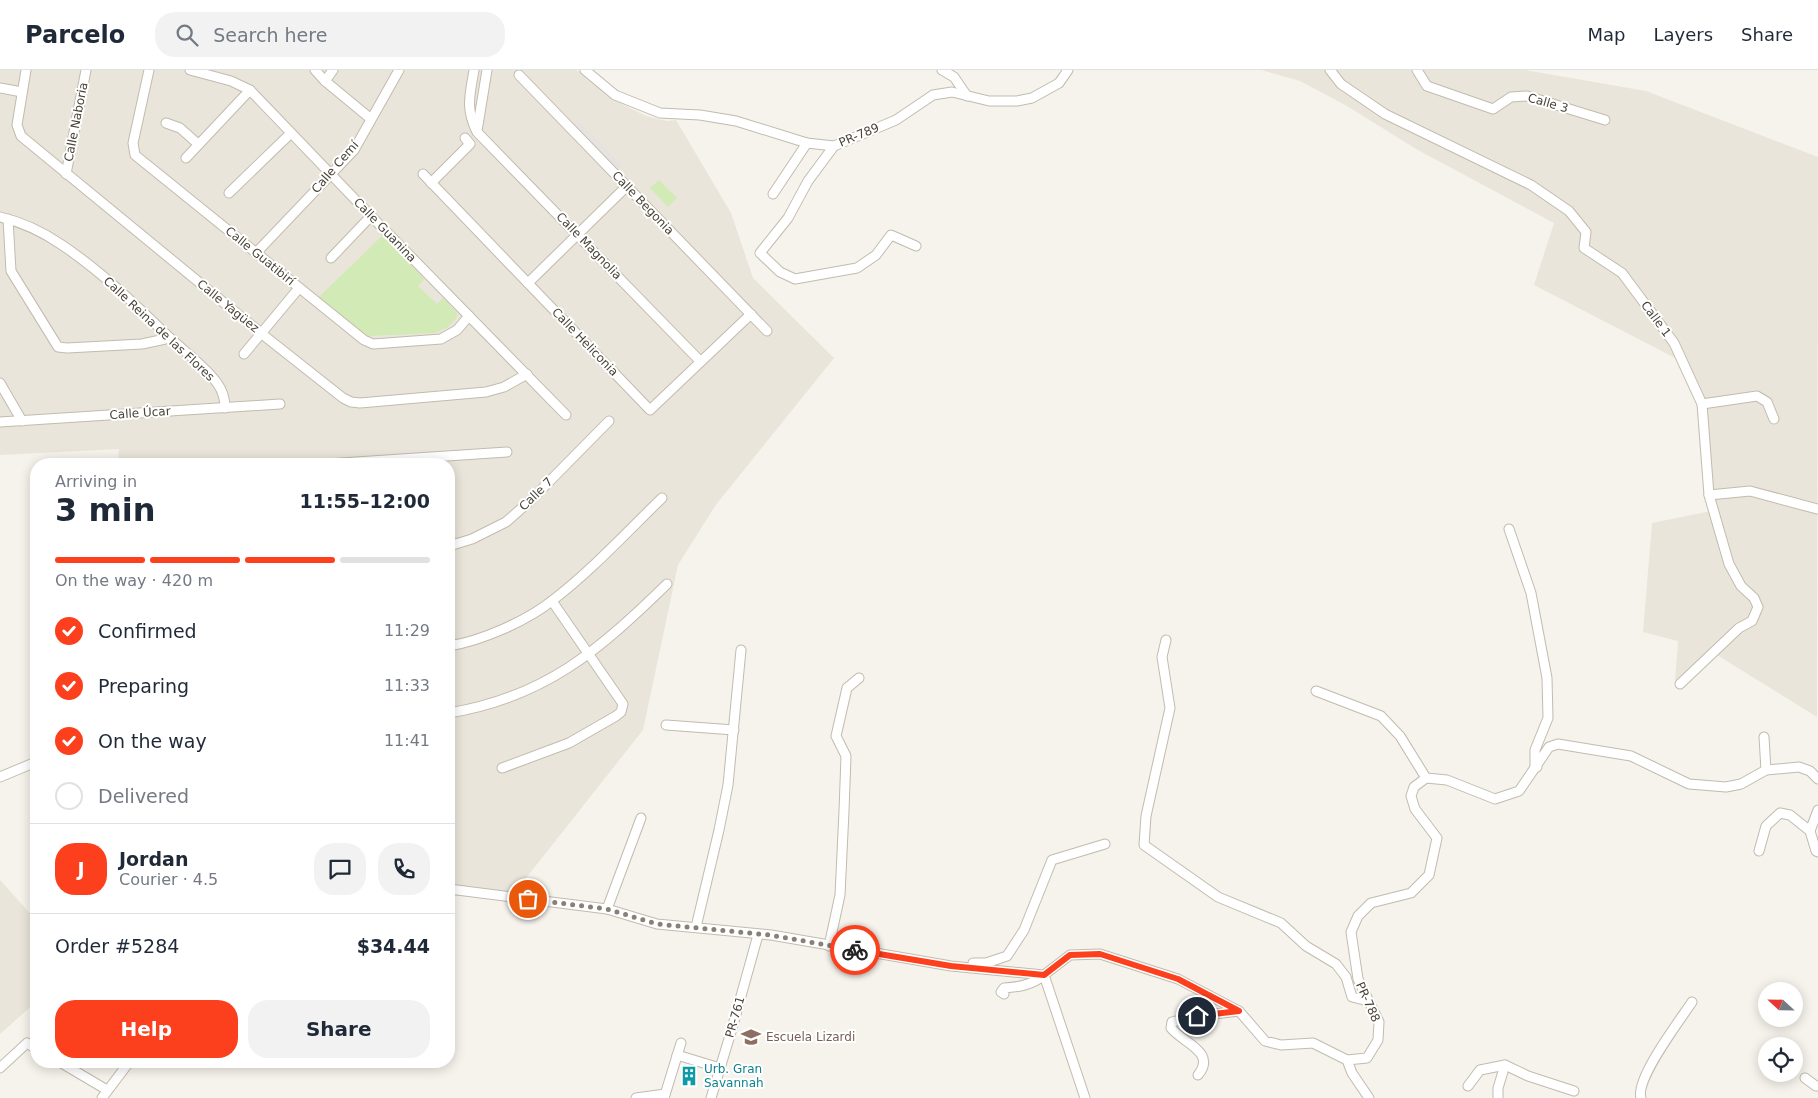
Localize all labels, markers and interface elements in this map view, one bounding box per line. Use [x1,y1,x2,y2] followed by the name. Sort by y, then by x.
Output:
[155,12,505,57] search box
[25,21,125,49] text: Parcelo
[173,21,201,49] icon: search
[213,24,327,46] text: Search here
[1587,24,1625,45] text: Map
[1653,24,1713,45] text: Layers
[1741,24,1793,45] text: Share
[61,81,91,163] street label: Calle Naboria
[1526,91,1570,115] street label: Calle 3
[837,120,881,150] street label: PR-789
[309,138,362,196] street label: Calle Cemí
[609,168,677,238] street label: Calle Begonia
[351,195,419,265] street label: Calle Guanina
[553,210,625,282] street label: Calle Magnolia
[223,224,298,289] street label: Calle Guatibirí
[101,274,217,384] street label: Calle Reina de las Flores
[194,277,262,335] street label: Calle Yagüez
[1638,298,1674,340] street label: Calle 1
[549,305,621,379] street label: Calle Heliconia
[109,403,171,422] street label: Calle Úcar
[55,472,137,491] text: Arriving in
[516,475,556,513] street label: Calle 7
[300,490,430,512] text: 11:55–12:00
[55,491,156,529] text: 3 min
[55,571,213,590] text: On the way · 420 m
[55,617,83,645] icon: check
[98,620,197,642] text: Confirmed
[384,621,430,640] text: 11:29
[55,672,83,700] icon: check
[98,675,189,697] text: Preparing
[384,676,430,695] text: 11:33
[55,727,83,755] icon: check
[98,730,207,752] text: On the way
[384,731,430,750] text: 11:41
[98,785,189,807] text: Delivered
[314,843,366,895] button: chat
[378,843,430,895] button: phone
[119,848,188,870] text: Jordan
[77,858,85,880] text: J
[119,870,218,889] text: Courier · 4.5
[507,878,549,920] pin
[514,885,542,913] icon: bag
[830,925,880,975] courier
[55,935,179,957] text: Order #5284
[357,935,430,957] text: $34.44
[841,936,869,964] icon: bike
[1353,980,1383,1024] street label: PR-788
[1758,982,1802,1028] north arrow
[1758,982,1803,1082] map controls
[722,995,748,1039] street label: PR-761
[1176,995,1218,1037] pin
[55,1000,238,1058] button: Help
[248,1000,430,1058] button: Share
[1183,1002,1211,1030] icon: home
[740,1026,762,1048] school or university icon: Escuela Lizardi
[766,1030,855,1044] place label: Escuela Lizardi
[1758,1037,1803,1082] button: locate
[704,1062,764,1090] place label: Urb. Gran Savannah
[678,1065,700,1087] building icon: Urb. Gran Savannah

